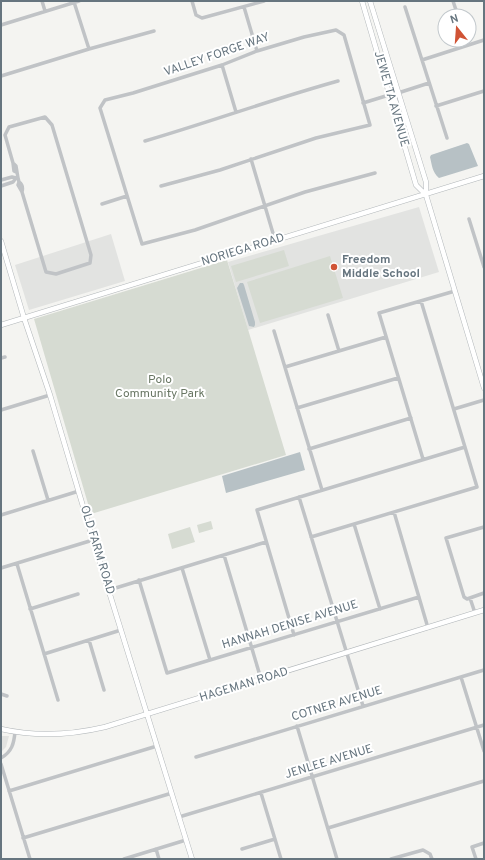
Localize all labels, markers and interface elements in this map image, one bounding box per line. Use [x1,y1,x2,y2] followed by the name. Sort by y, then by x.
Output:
[437,8,477,48] north arrow
[449,12,460,27] text: N
[162,29,272,81] street label: VALLEY FORGE WAY
[370,49,412,149] street label: JEWETTA AVENUE
[199,230,287,270] street label: NORIEGA ROAD
[342,252,420,282] place label: Freedom Middle School
[329,262,339,272] marker: Freedom Middle School
[115,372,205,402] park label: Polo Community Park
[76,504,118,596] street label: OLD FARM ROAD
[220,597,360,653] street label: HANNAH DENISE AVENUE
[198,664,290,706] street label: HAGEMAN ROAD
[290,683,384,725] street label: COTNER AVENUE
[283,741,375,783] street label: JENLEE AVENUE

